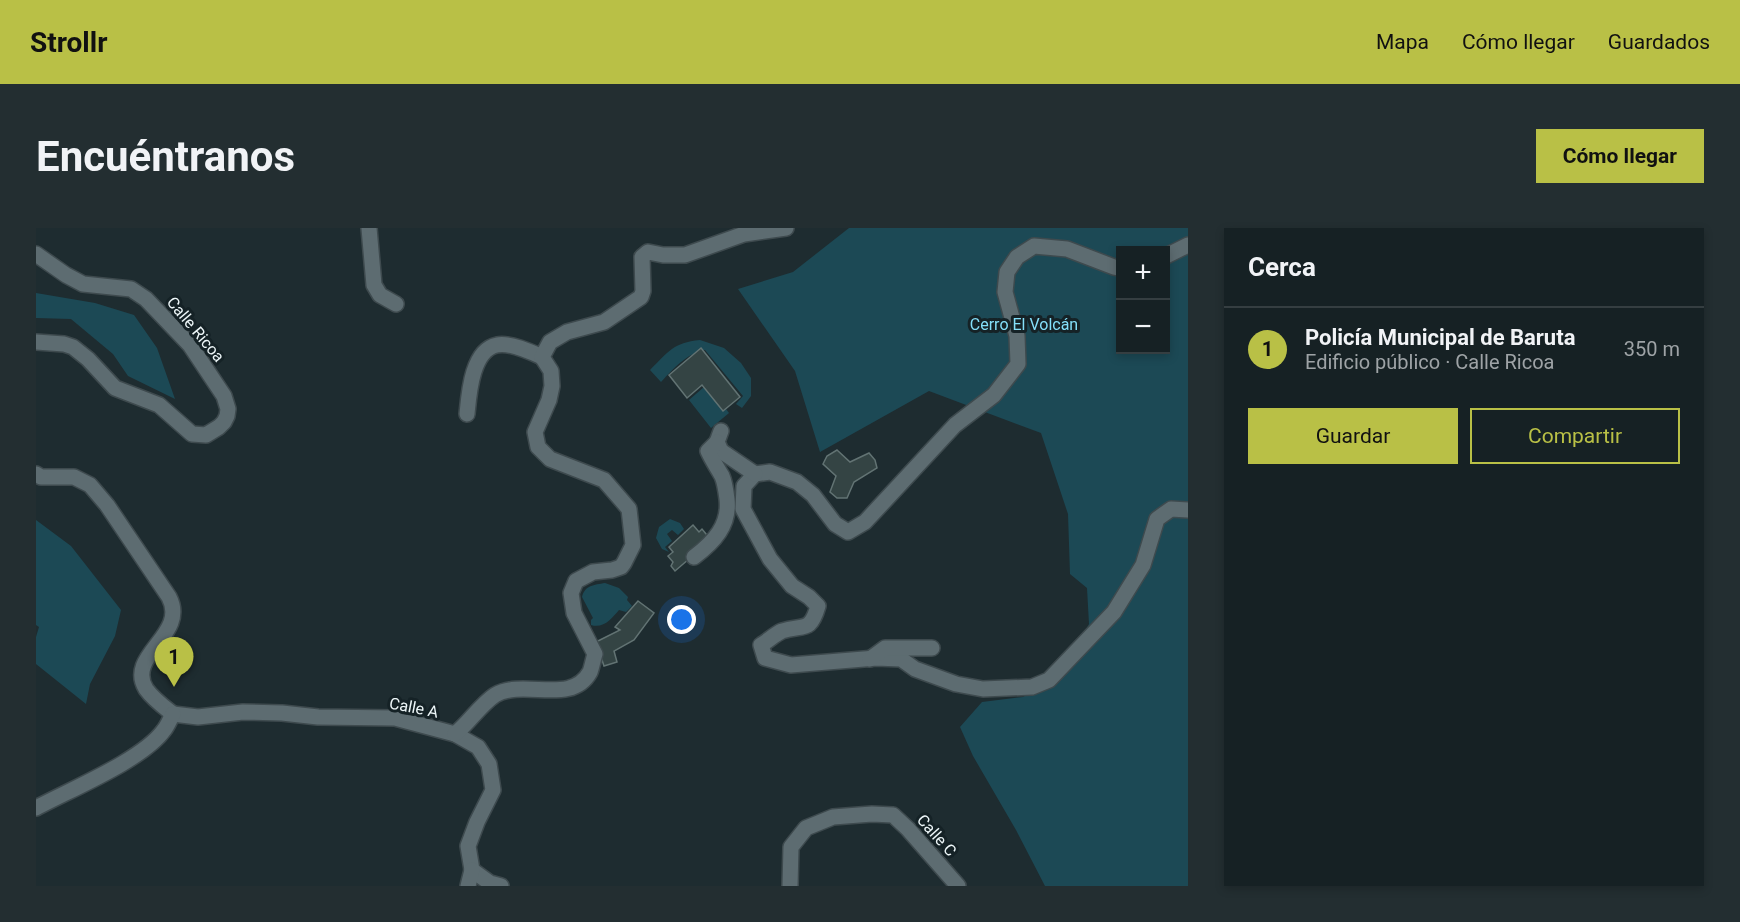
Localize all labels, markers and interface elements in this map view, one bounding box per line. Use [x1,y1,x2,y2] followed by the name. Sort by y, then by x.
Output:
[30,26,107,59] text: Strollr
[1376,30,1429,54] text: Mapa
[1462,30,1575,54] text: Cómo llegar
[1608,30,1710,54] text: Guardados
[1536,129,1704,183] button: Cómo llegar
[36,132,295,181] text: Encuéntranos
[1116,246,1170,354] map controls
[1116,246,1170,300] button: +
[1248,252,1316,282] text: Cerca
[163,293,228,366] street label: Calle Ricoa
[1116,300,1170,354] button: −
[970,315,1078,334] park label: Cerro El Volcán
[1305,325,1575,350] text: Policía Municipal de Baruta
[1262,337,1273,361] text: 1
[1624,337,1680,361] text: 350 m
[1305,350,1554,374] text: Edificio público · Calle Ricoa
[1248,408,1458,464] button: Guardar
[1470,408,1680,464] button: Compartir
[667,605,696,634] your location
[154,638,194,687] pin: 1
[388,693,441,722] street label: Calle A
[913,810,960,860] street label: Calle C

